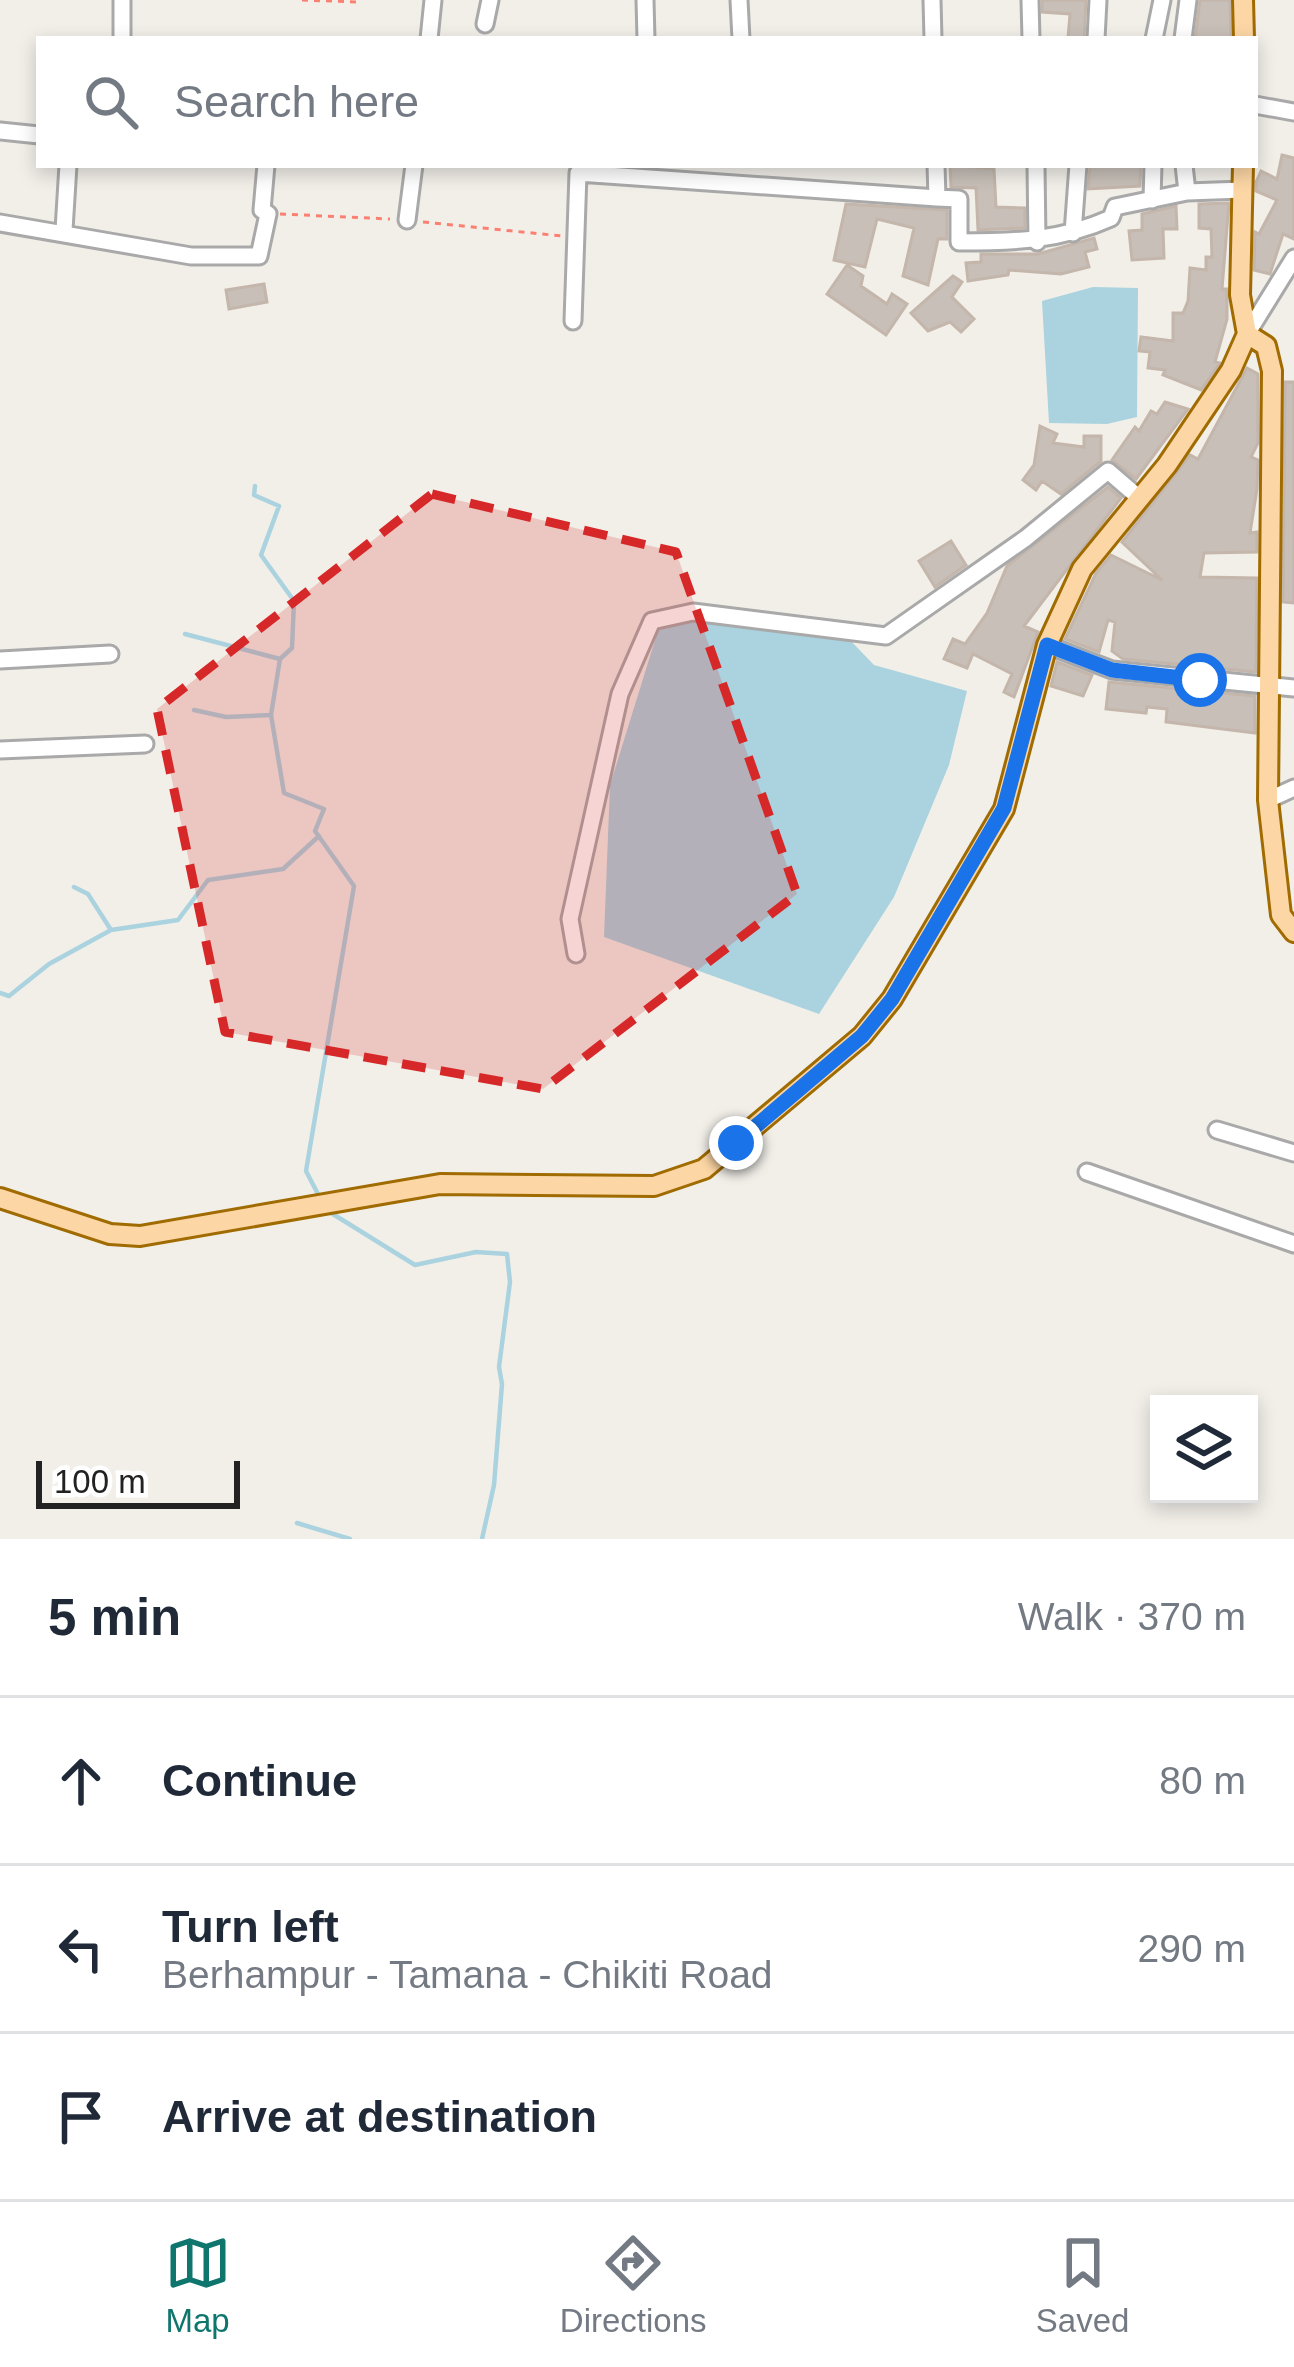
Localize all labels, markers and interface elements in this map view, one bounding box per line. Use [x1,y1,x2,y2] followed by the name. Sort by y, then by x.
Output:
[36,36,1258,168] search box
[78,69,144,135] icon: search
[174,76,419,127] text: Search here
[1173,653,1227,707] route start
[709,1116,763,1170] route end
[1150,1395,1258,1503] map controls
[1150,1395,1258,1503] button: layers
[36,1455,240,1508] scale bar
[54,1463,146,1500] text: 100 m
[48,1589,181,1646] text: 5 min
[1018,1595,1246,1638] text: Walk · 370 m
[48,1748,114,1814] icon: ahead
[162,1755,357,1806] text: Continue
[1159,1759,1246,1802] text: 80 m
[162,1901,339,1952] text: Turn left
[48,1916,114,1982] icon: left
[1138,1927,1246,1970] text: 290 m
[162,1953,773,1996] text: Berhampur - Tamana - Chikiti Road
[48,2084,114,2150] icon: arrive
[162,2091,597,2142] text: Arrive at destination
[165,2230,231,2340] tab: Map
[560,2230,707,2340] tab: Directions
[1036,2230,1129,2340] tab: Saved

